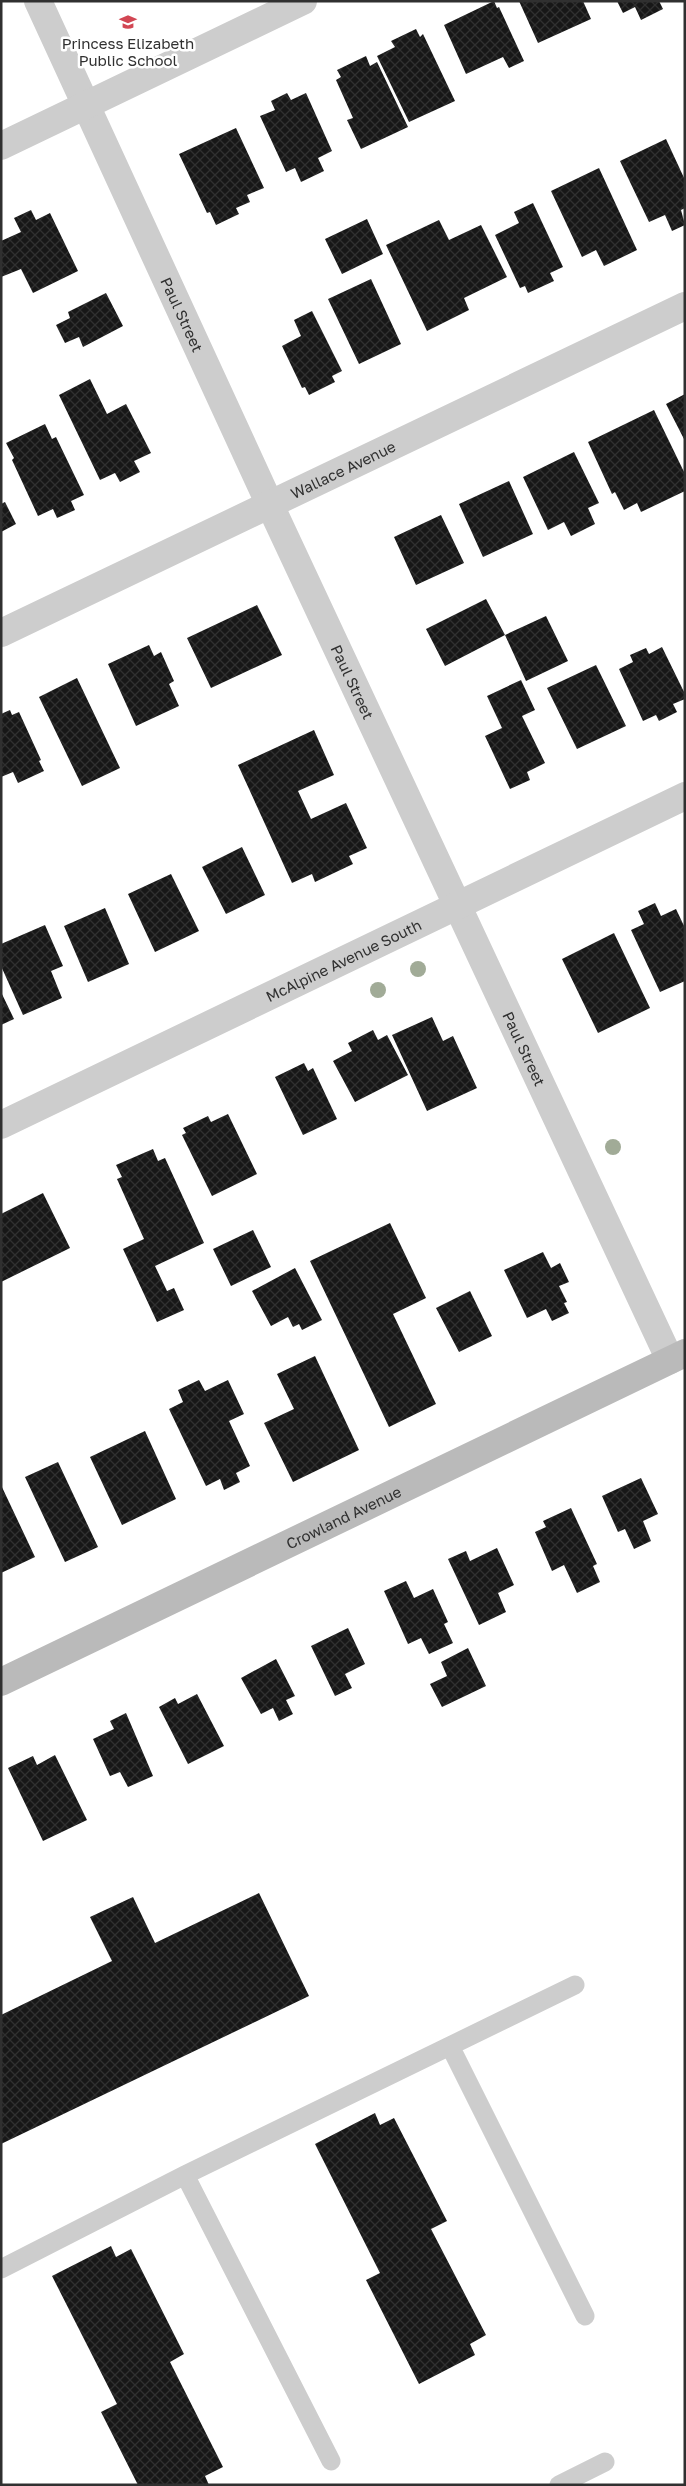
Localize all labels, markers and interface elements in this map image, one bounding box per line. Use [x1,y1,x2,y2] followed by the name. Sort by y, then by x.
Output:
[118,12,138,32] school or university icon: Princess Elizabeth Public School
[62,34,194,69] place label: Princess Elizabeth Public School
[157,274,207,355] street label: Paul Street
[288,437,399,502] street label: Wallace Avenue
[328,642,378,722] street label: Paul Street
[263,915,424,1005] street label: McAlpine Avenue South
[499,1008,549,1089] street label: Paul Street
[283,1482,404,1553] street label: Crowland Avenue

